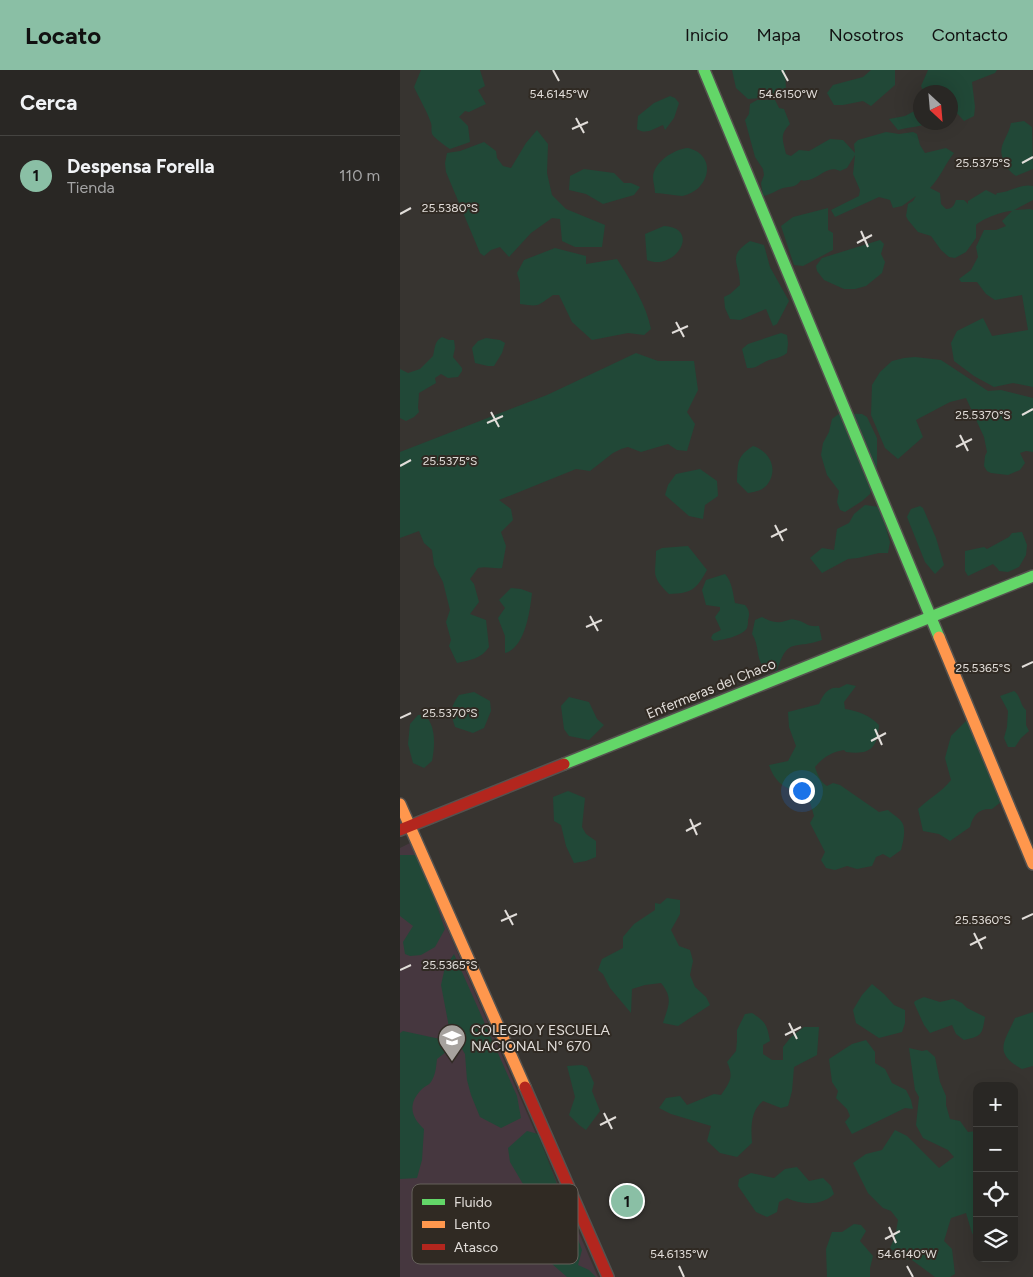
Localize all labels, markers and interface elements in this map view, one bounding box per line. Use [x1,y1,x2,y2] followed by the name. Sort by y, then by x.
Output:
[25,21,101,50] text: Locato
[685,24,729,46] text: Inicio
[757,24,801,46] text: Mapa
[829,24,904,46] text: Nosotros
[932,24,1008,46] text: Contacto
[913,85,958,130] north arrow
[530,87,589,101] text: 54.6145°W
[758,87,818,101] text: 54.6150°W
[20,90,77,115] text: Cerca
[67,155,215,178] text: Despensa Forella
[956,156,1010,170] text: 25.5375°S
[33,166,39,185] text: 1
[339,166,380,185] text: 110 m
[67,178,115,197] text: Tienda
[422,201,478,215] text: 25.5380°S
[955,408,1011,422] text: 25.5370°S
[423,454,477,468] text: 25.5375°S
[644,655,778,723] street label: Enfermeras del Chaco
[955,661,1011,675] text: 25.5365°S
[422,706,478,720] text: 25.5370°S
[789,778,815,804] your location
[955,913,1011,927] text: 25.5360°S
[422,958,478,972] text: 25.5365°S
[471,1022,610,1055] place label: COLEGIO Y ESCUELA NACIONAL N° 670
[437,1023,467,1062] school or university icon: COLEGIO Y ESCUELA NACIONAL N° 670
[973,1082,1018,1262] map controls
[973,1082,1018,1127] button: +
[973,1127,1018,1172] button: −
[973,1172,1018,1217] button: locate
[611,1182,643,1220] pin: 1
[412,1184,578,1264] legend
[454,1194,492,1211] text: Fluido
[454,1216,490,1233] text: Lento
[973,1217,1018,1262] button: layers
[454,1239,498,1256] text: Atasco
[650,1247,708,1261] text: 54.6135°W
[877,1247,937,1261] text: 54.6140°W

